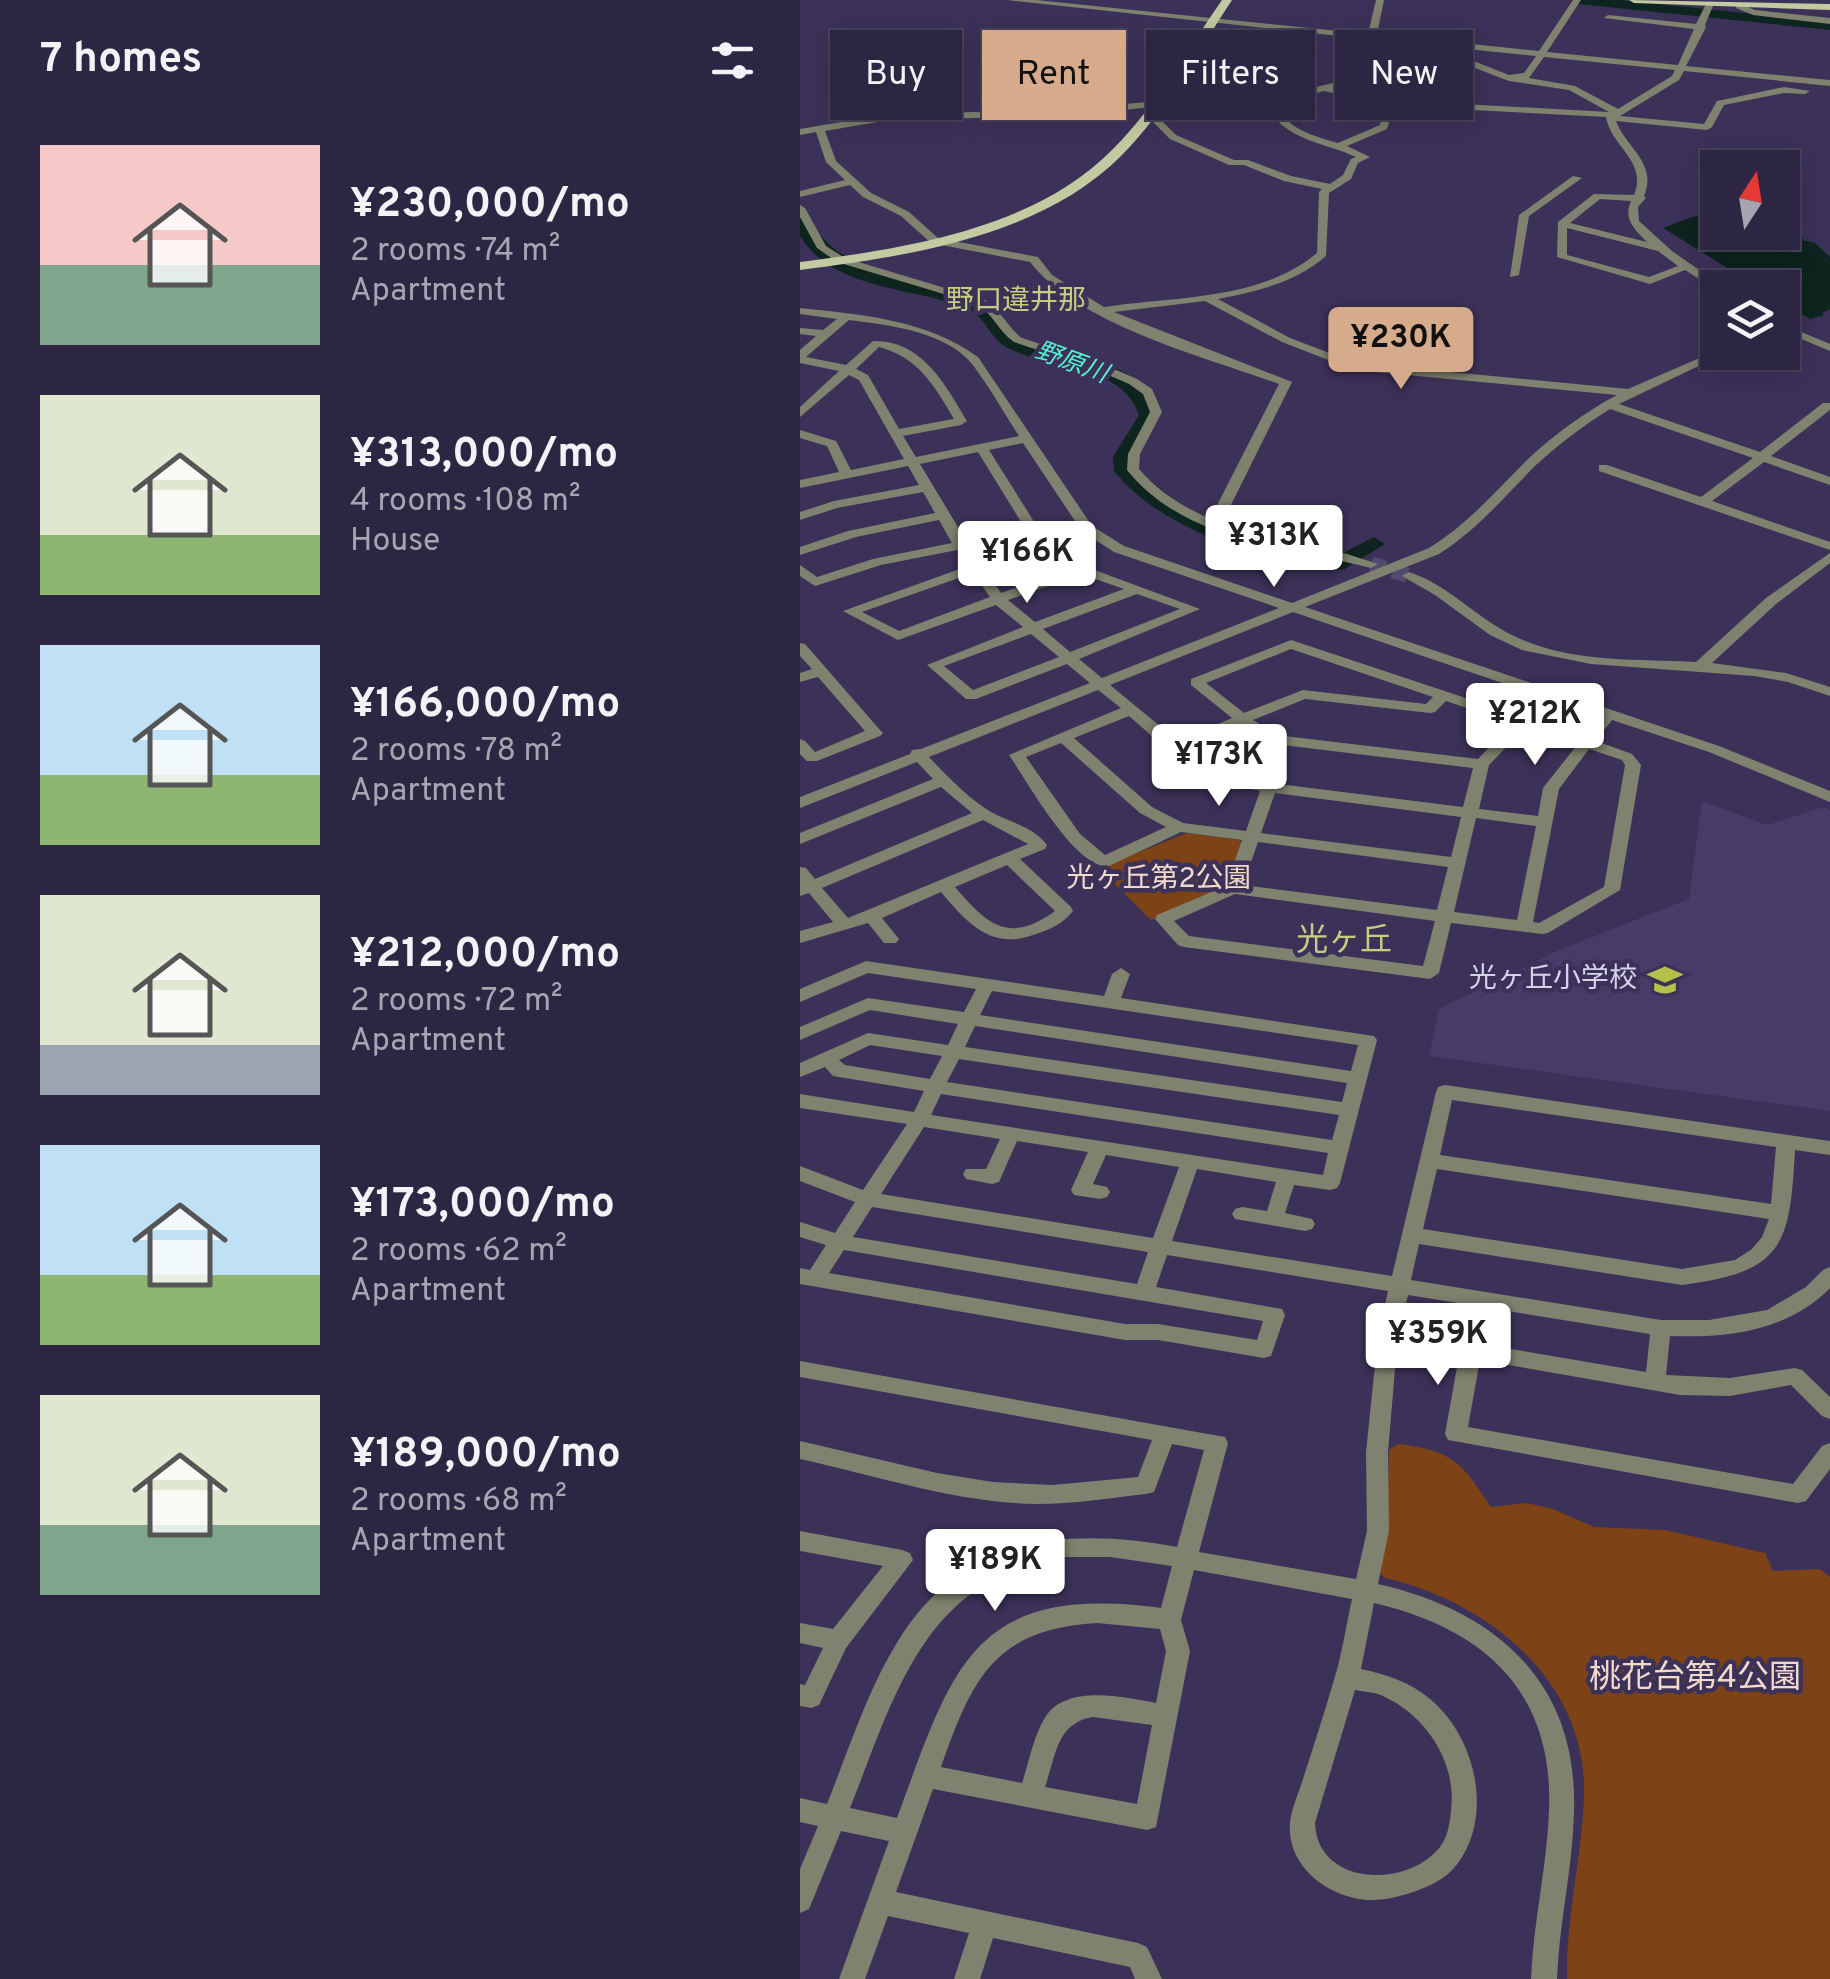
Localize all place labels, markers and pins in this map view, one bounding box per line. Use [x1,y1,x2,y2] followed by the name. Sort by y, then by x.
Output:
[1331,307,1471,392] pin: ¥230K
[1204,505,1344,590] pin: ¥313K
[957,521,1097,606] pin: ¥166K
[1465,683,1605,768] pin: ¥212K
[1149,724,1289,809] pin: ¥173K
[1646,961,1684,999] school or university icon: 光ヶ丘小学校
[1469,962,1637,998] place label: 光ヶ丘小学校
[1368,1303,1508,1388] pin: ¥359K
[925,1529,1065,1614] pin: ¥189K

